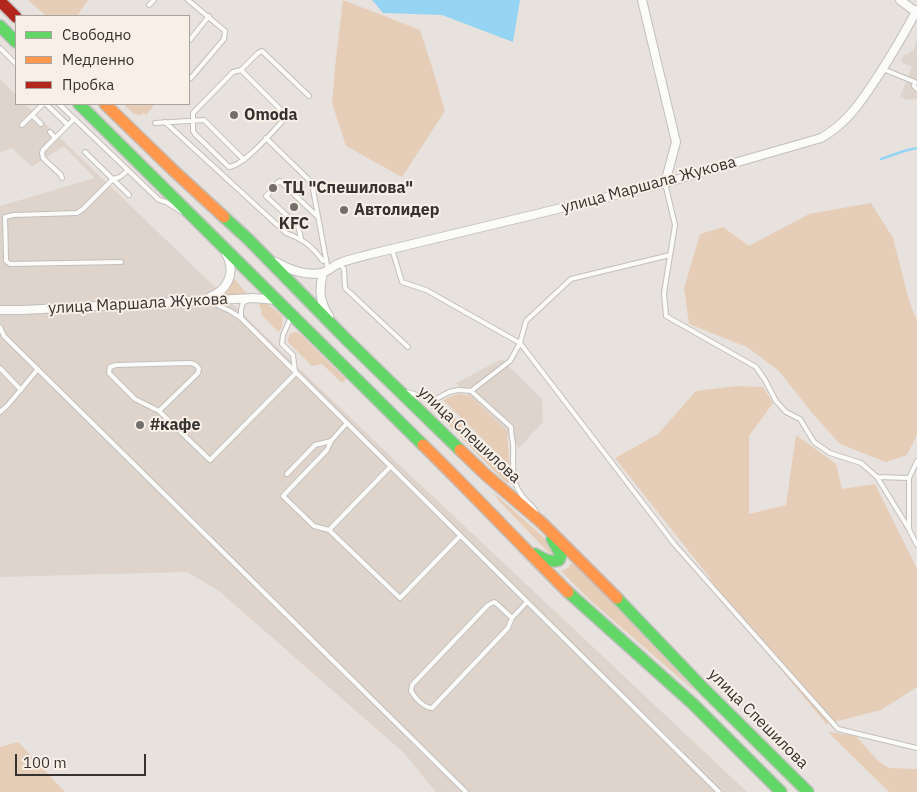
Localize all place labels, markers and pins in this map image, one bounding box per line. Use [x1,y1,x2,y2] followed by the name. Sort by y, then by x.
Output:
[244,105,298,125] place label: Omoda
[228,109,240,121] marker: Omoda
[283,178,413,198] place label: ТЦ "Спешилова"
[267,182,279,194] marker: ТЦ "Спешилова"
[354,200,440,220] place label: Автолидер
[288,201,300,213] marker: KFC
[338,204,350,216] marker: Автолидер
[279,214,309,234] place label: KFC
[150,415,200,435] place label: #кафе
[134,419,146,431] marker: #кафе

